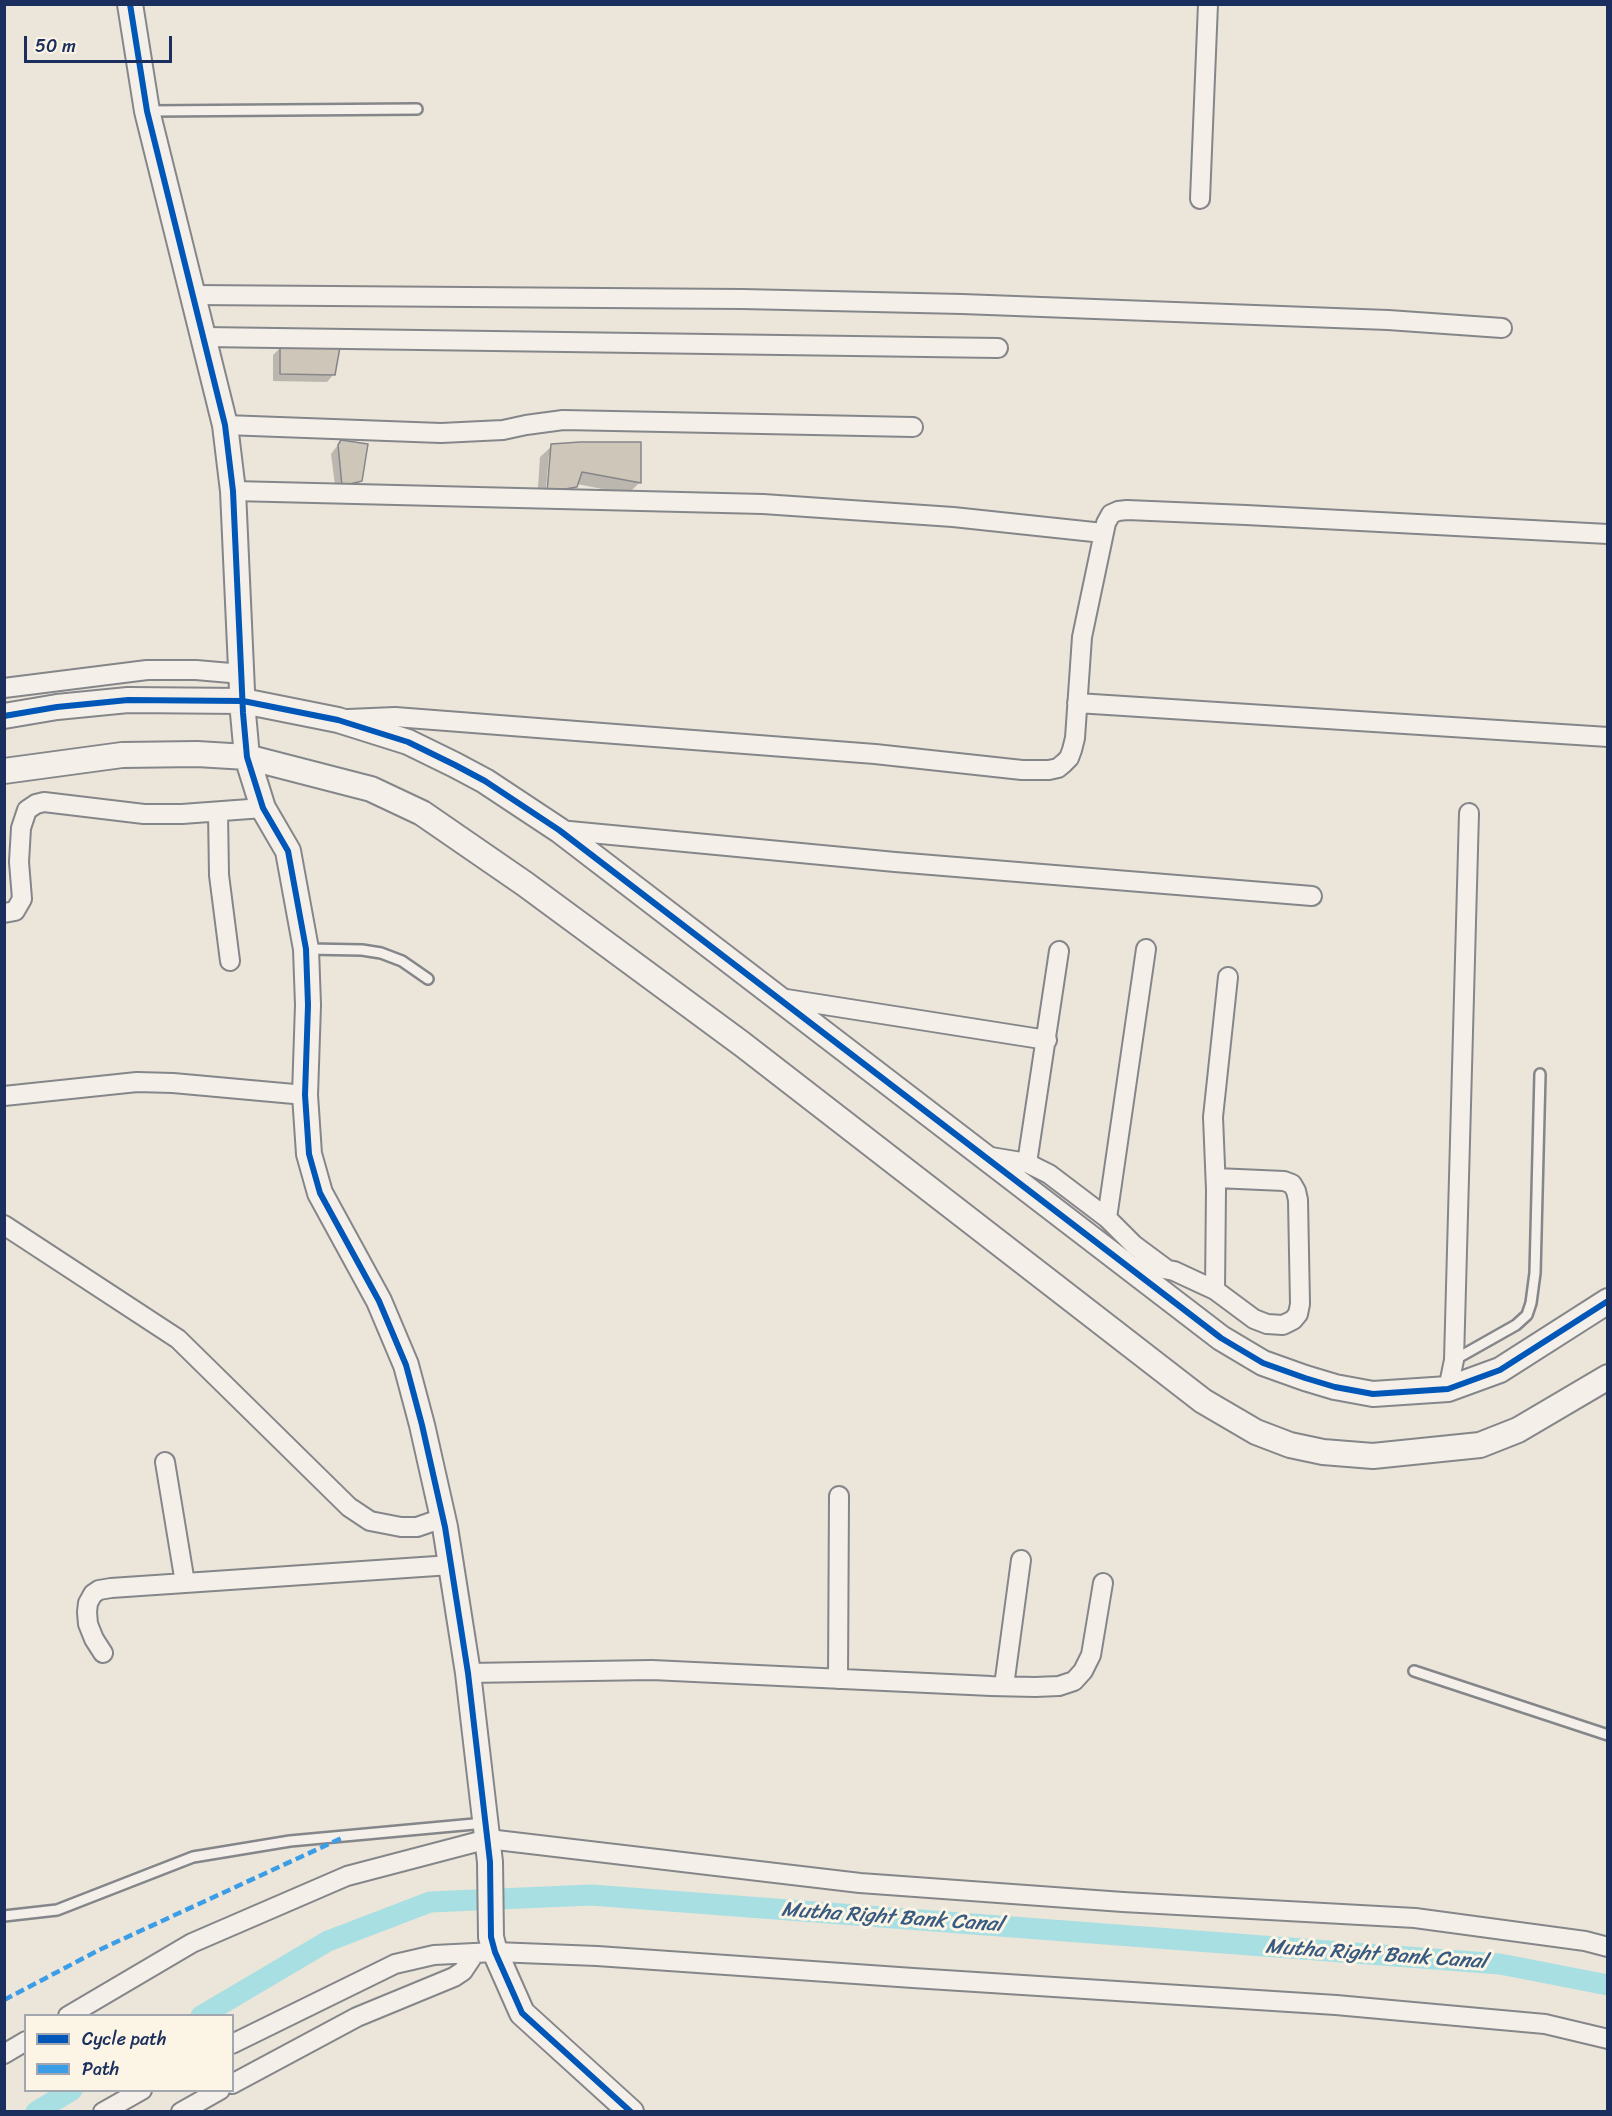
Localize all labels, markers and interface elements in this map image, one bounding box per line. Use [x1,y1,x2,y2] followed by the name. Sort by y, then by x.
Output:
[27,24,176,62] scale bar
[35,30,76,62] text: 50 m
[780,1898,1004,1938] water label: Mutha Right Bank Canal
[1264,1935,1488,1975] water label: Mutha Right Bank Canal
[24,2014,234,2092] legend
[82,2023,166,2055] text: Cycle path
[82,2053,119,2085] text: Path

